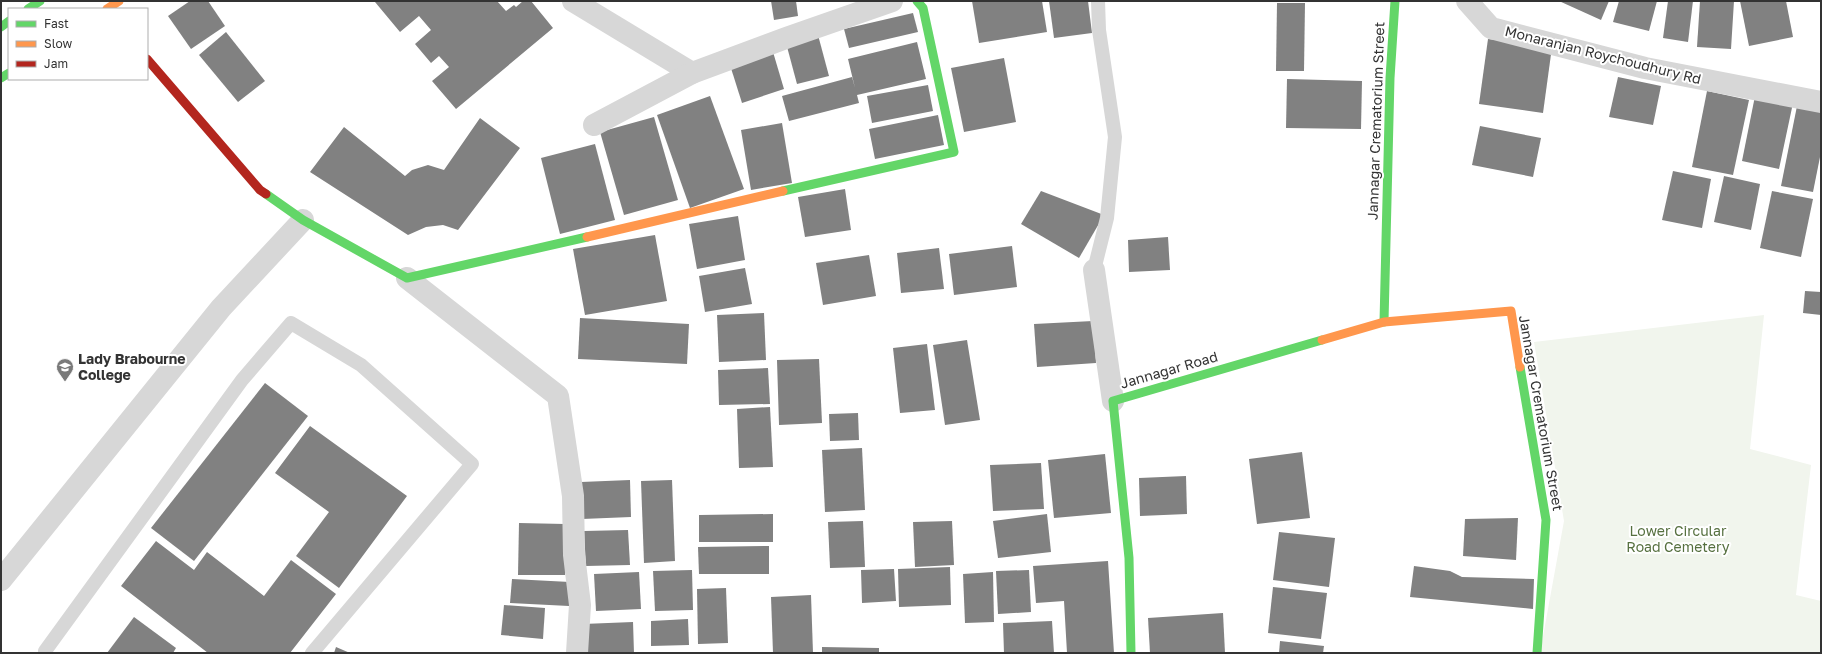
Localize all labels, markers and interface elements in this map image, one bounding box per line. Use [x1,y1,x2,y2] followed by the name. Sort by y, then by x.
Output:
[8,8,148,80] legend
[44,16,69,31] text: Fast
[1364,22,1387,220] street label: Jannagar Crematorium Street
[1503,22,1703,87] street label: Monaranjan Roychoudhury Rd
[44,36,72,51] text: Slow
[44,56,68,71] text: Jam
[1516,314,1567,512] street label: Jannagar Crematorium Street
[1118,347,1220,392] street label: Jannagar Road
[78,350,186,383] place label: Lady Brabourne College
[55,357,75,382] school or university icon: Lady Brabourne College
[1626,522,1730,555] park label: Lower Circular Road Cemetery

